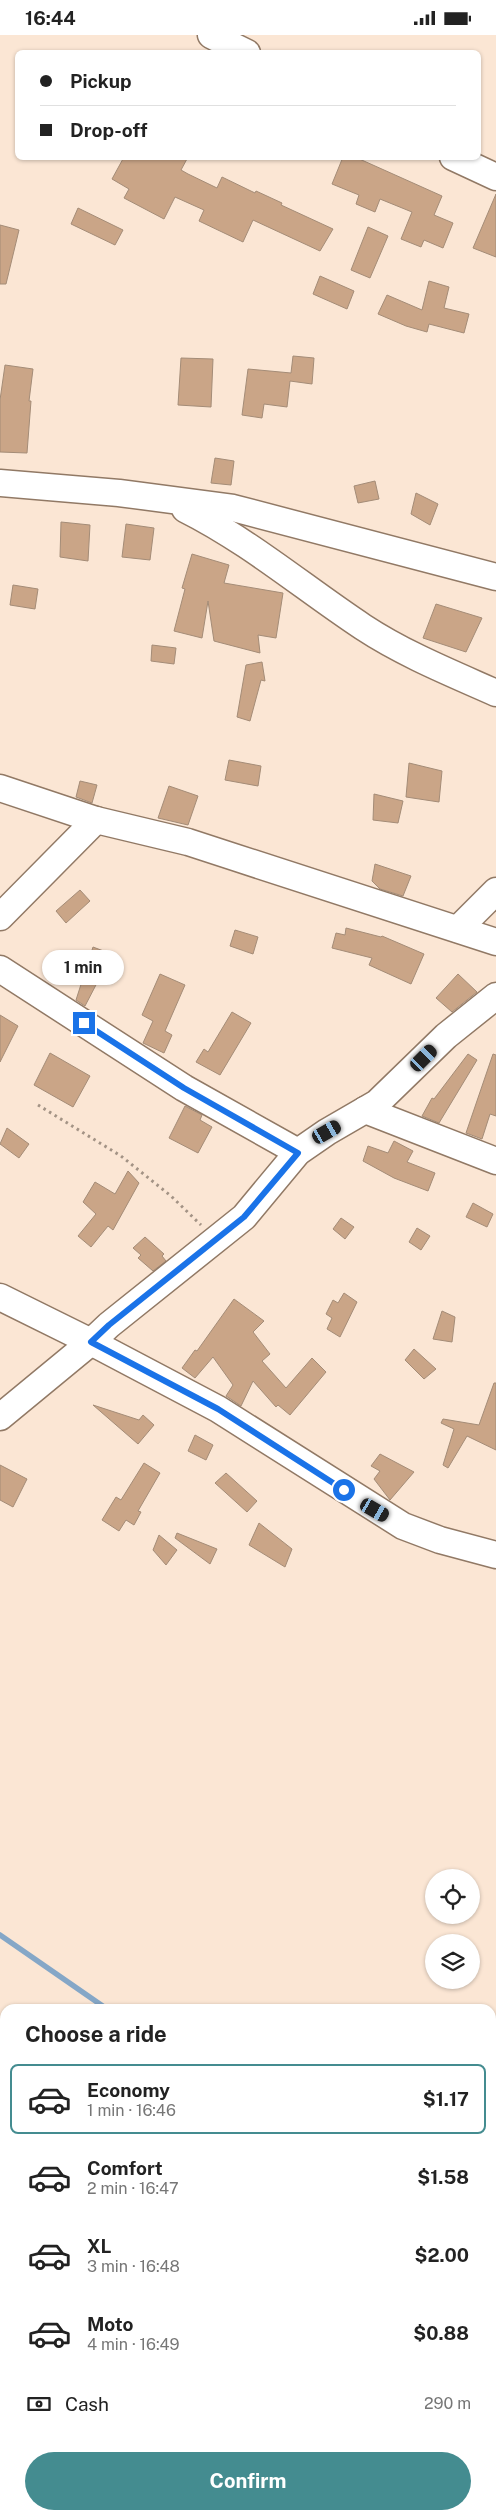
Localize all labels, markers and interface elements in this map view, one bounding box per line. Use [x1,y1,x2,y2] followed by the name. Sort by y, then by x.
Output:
[25,7,76,29] text: 16:44
[70,70,132,92] text: Pickup
[70,119,147,141] text: Drop-off
[43,951,125,985] callout: 1 min
[64,958,102,977] text: 1 min
[73,1012,95,1034] route end
[408,1042,439,1074] car
[310,1118,343,1146] car
[333,1479,355,1501] route start
[358,1496,391,1524] car
[425,1869,480,1989] map controls
[425,1869,480,1924] button: locate
[425,1934,480,1989] button: layers
[25,2021,167,2047] text: Choose a ride
[27,2077,72,2122] icon: car
[87,2079,170,2101] text: Economy
[423,2088,469,2110] text: $1.17
[87,2101,176,2120] text: 1 min · 16:46
[27,2155,72,2200] icon: car
[87,2157,163,2179] text: Comfort
[417,2166,469,2188] text: $1.58
[87,2179,179,2198] text: 2 min · 16:47
[27,2233,72,2278] icon: car
[87,2235,112,2257] text: XL
[414,2244,469,2266] text: $2.00
[87,2257,180,2276] text: 3 min · 16:48
[27,2311,72,2356] icon: car
[87,2313,133,2335] text: Moto
[413,2322,469,2344] text: $0.88
[87,2335,179,2354] text: 4 min · 16:49
[25,2390,53,2418] icon: cash
[65,2393,109,2415] text: Cash
[424,2394,471,2413] text: 290 m
[25,2452,471,2510] button: Confirm

